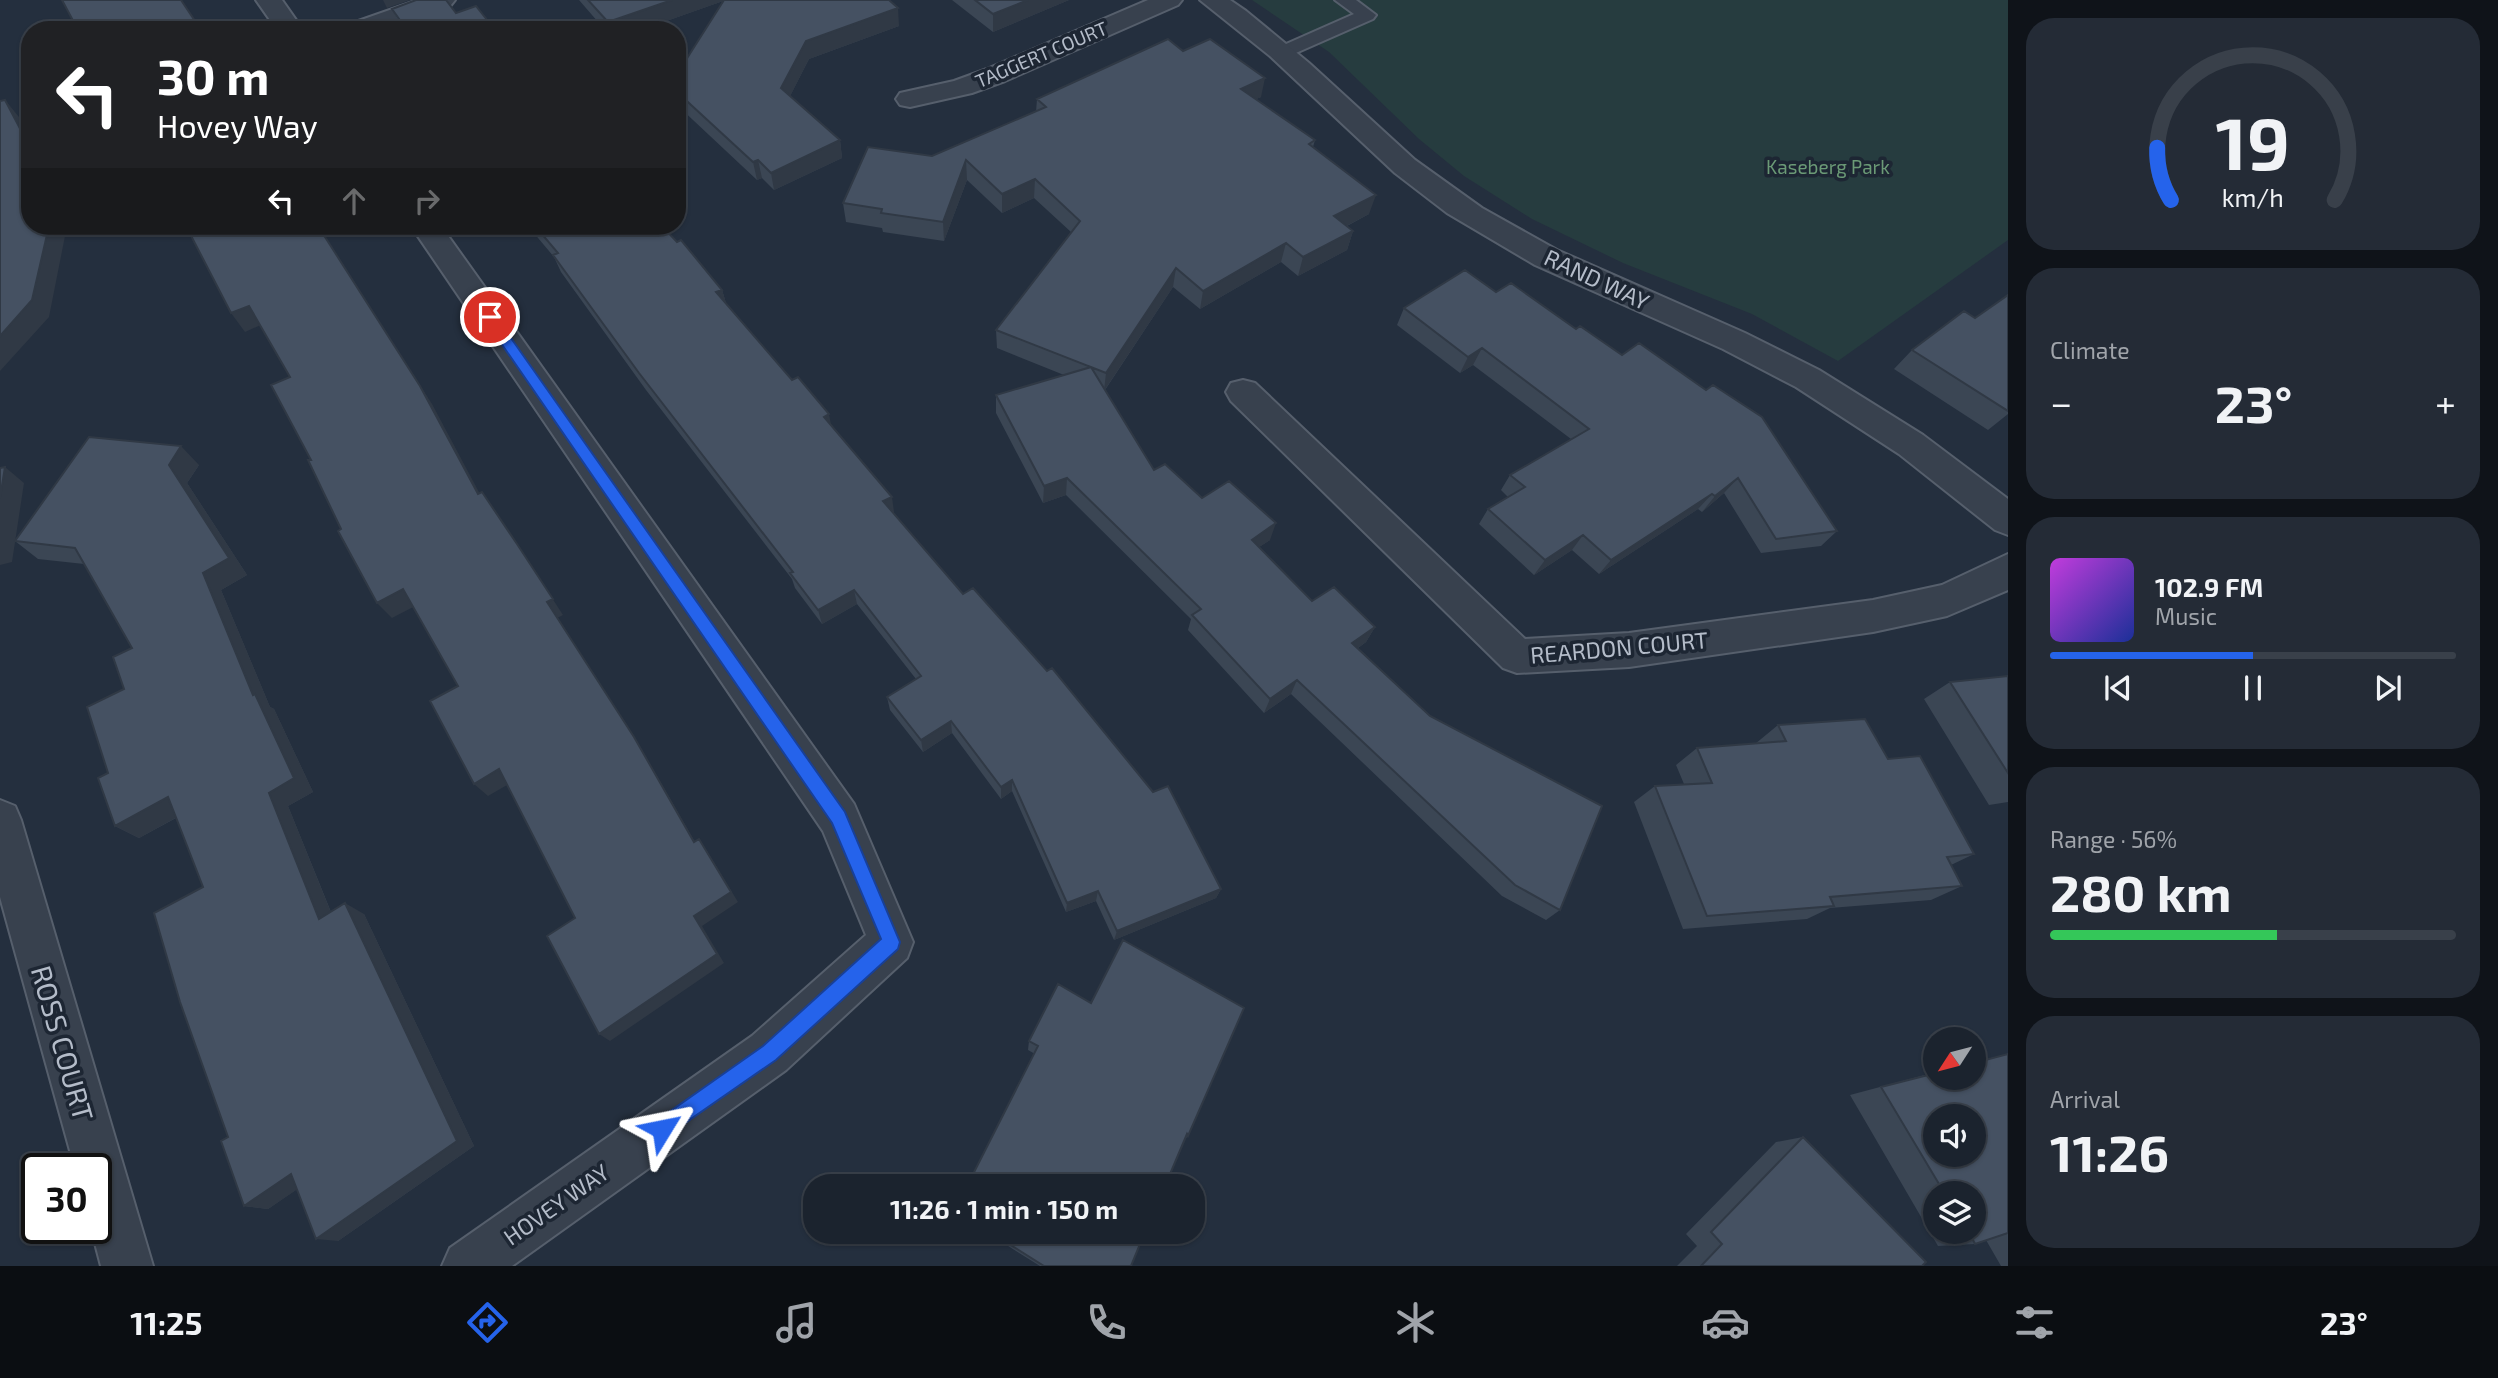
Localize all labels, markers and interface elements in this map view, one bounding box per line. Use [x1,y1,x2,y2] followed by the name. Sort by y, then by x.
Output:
[972,16,1110,92] street label: TAGGERT COURT
[157,46,269,105] text: 30 m
[42,49,133,140] icon: left
[2216,97,2290,185] text: 19
[157,106,318,144] text: Hovey Way
[1766,155,1890,178] park label: Kaseberg Park
[262,182,300,220] icon: left
[335,182,373,220] icon: ahead
[408,182,446,220] icon: right
[2222,182,2284,212] text: km/h
[1540,243,1654,315] street label: RAND WAY
[460,287,520,347] pin
[471,298,509,336] icon: arrive
[2050,336,2130,364] text: Climate
[2215,371,2292,433] text: 23°
[2050,379,2072,425] text: −
[2435,379,2456,425] text: +
[2155,571,2263,602] text: 102.9 FM
[2155,602,2217,630] text: Music
[1529,625,1709,669] street label: REARDON COURT
[2099,669,2137,707] icon: previous
[2234,669,2272,707] icon: pause
[2369,669,2407,707] icon: next
[2050,825,2177,853] text: Range · 56%
[2050,860,2232,922] text: 280 km
[25,961,101,1125] street label: ROSS COURT
[1923,1027,1986,1090] north arrow
[1923,1027,1986,1244] map controls
[2050,1085,2120,1113] text: Arrival
[625,1092,699,1166] position arrow
[1923,1104,1986,1167] button: sound
[2050,1120,2169,1182] text: 11:26
[21,1153,112,1244] speed limit sign: 30
[498,1157,614,1251] street label: HOVEY WAY
[1923,1181,1986,1244] button: layers
[890,1193,1118,1224] text: 11:26 · 1 min · 150 m
[463,1298,512,1347] icon: directions
[772,1298,821,1347] icon: music
[1082,1298,1131,1347] icon: phone
[1391,1298,1440,1347] icon: climate
[1701,1298,1750,1347] icon: car
[2010,1298,2059,1347] icon: filters
[130,1303,202,1341] text: 11:25
[2320,1303,2368,1341] text: 23°

